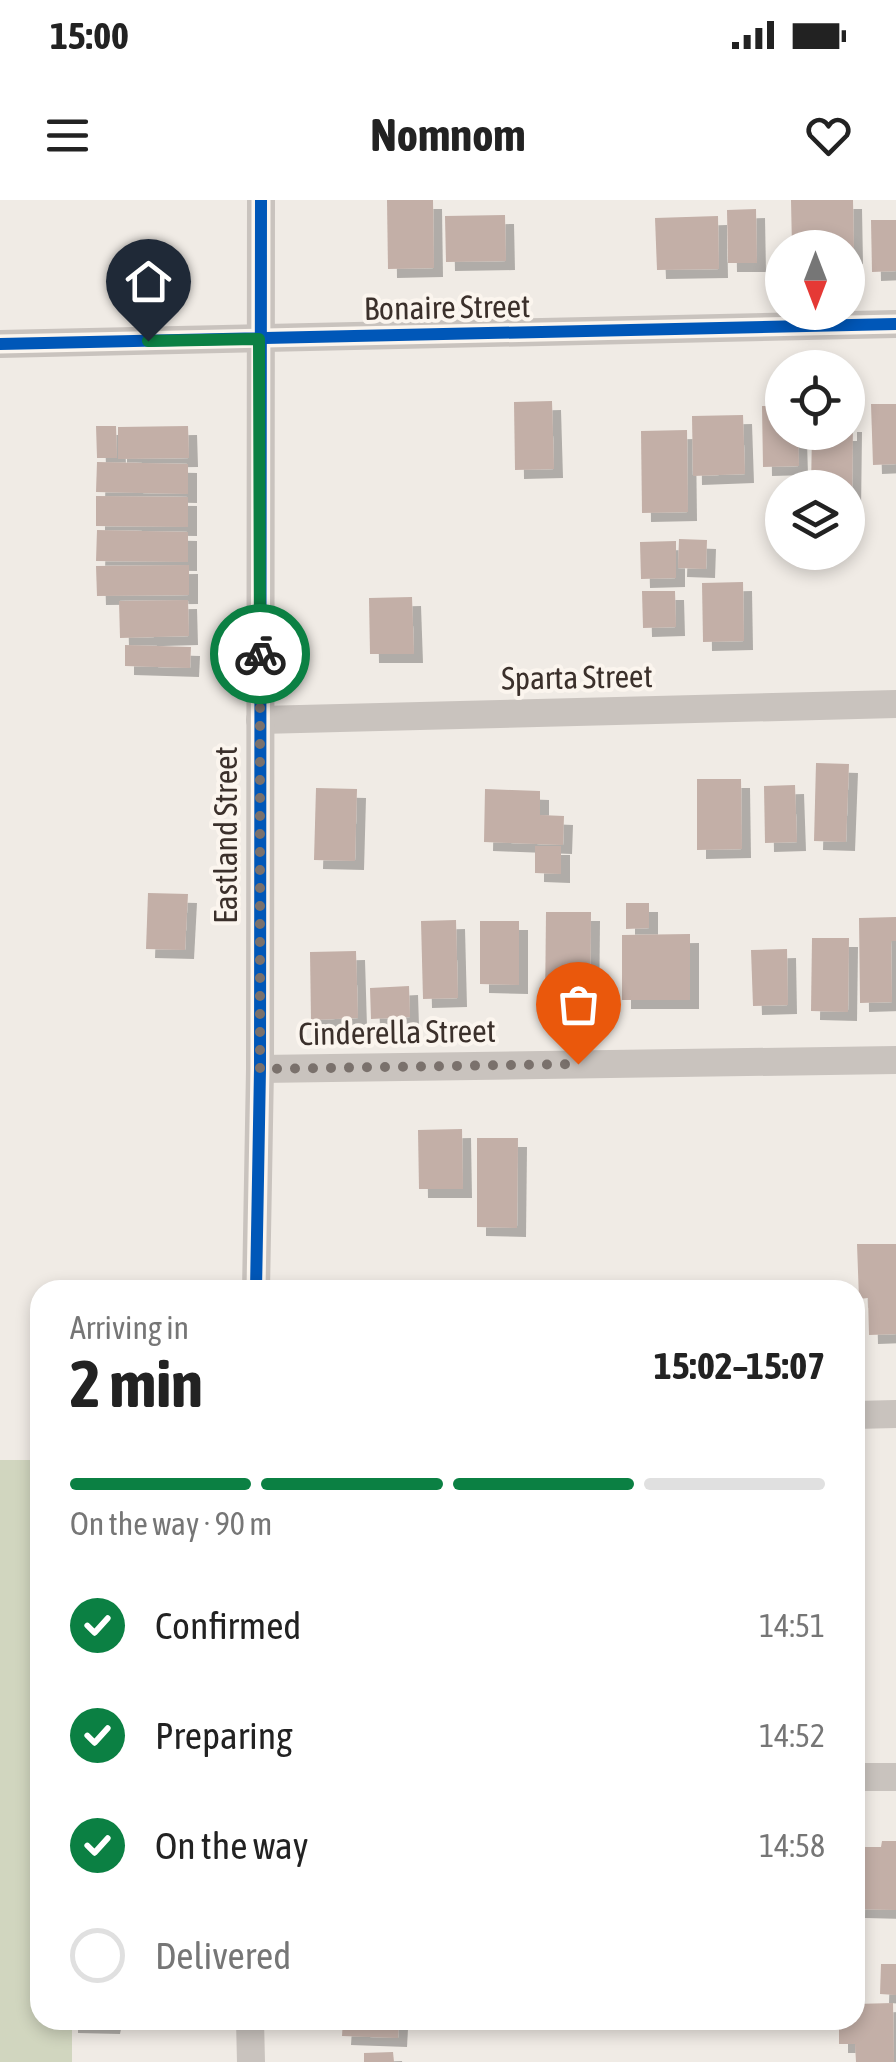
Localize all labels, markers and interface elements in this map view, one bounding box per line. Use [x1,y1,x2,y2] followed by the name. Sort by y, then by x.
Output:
[50,14,129,57] text: 15:00
[40,108,95,163] icon: menu
[801,108,856,163] icon: heart
[370,109,526,161] text: Nomnom
[765,230,865,330] north arrow
[765,230,865,570] map controls
[106,239,191,342] pin
[121,254,176,309] icon: home
[363,287,531,327] street label: Bonaire Street
[765,350,865,450] button: locate
[765,470,865,570] button: layers
[210,604,310,704] courier
[233,627,288,682] icon: bike
[501,657,653,697] street label: Sparta Street
[207,746,244,924] street label: Eastland Street
[536,962,621,1065] pin
[551,977,606,1032] icon: bag
[298,1012,496,1052] street label: Cinderella Street
[70,1309,189,1346] text: Arriving in
[654,1344,825,1387] text: 15:02–15:07
[70,1346,203,1421] text: 2 min
[70,1505,272,1542] text: On the way · 90 m
[70,1598,125,1653] icon: check
[155,1604,301,1647] text: Confirmed
[759,1607,825,1644] text: 14:51
[70,1708,125,1763] icon: check
[155,1714,293,1757] text: Preparing
[759,1717,825,1754] text: 14:52
[70,1818,125,1873] icon: check
[155,1824,308,1867] text: On the way
[759,1827,825,1864] text: 14:58
[155,1934,291,1977] text: Delivered

